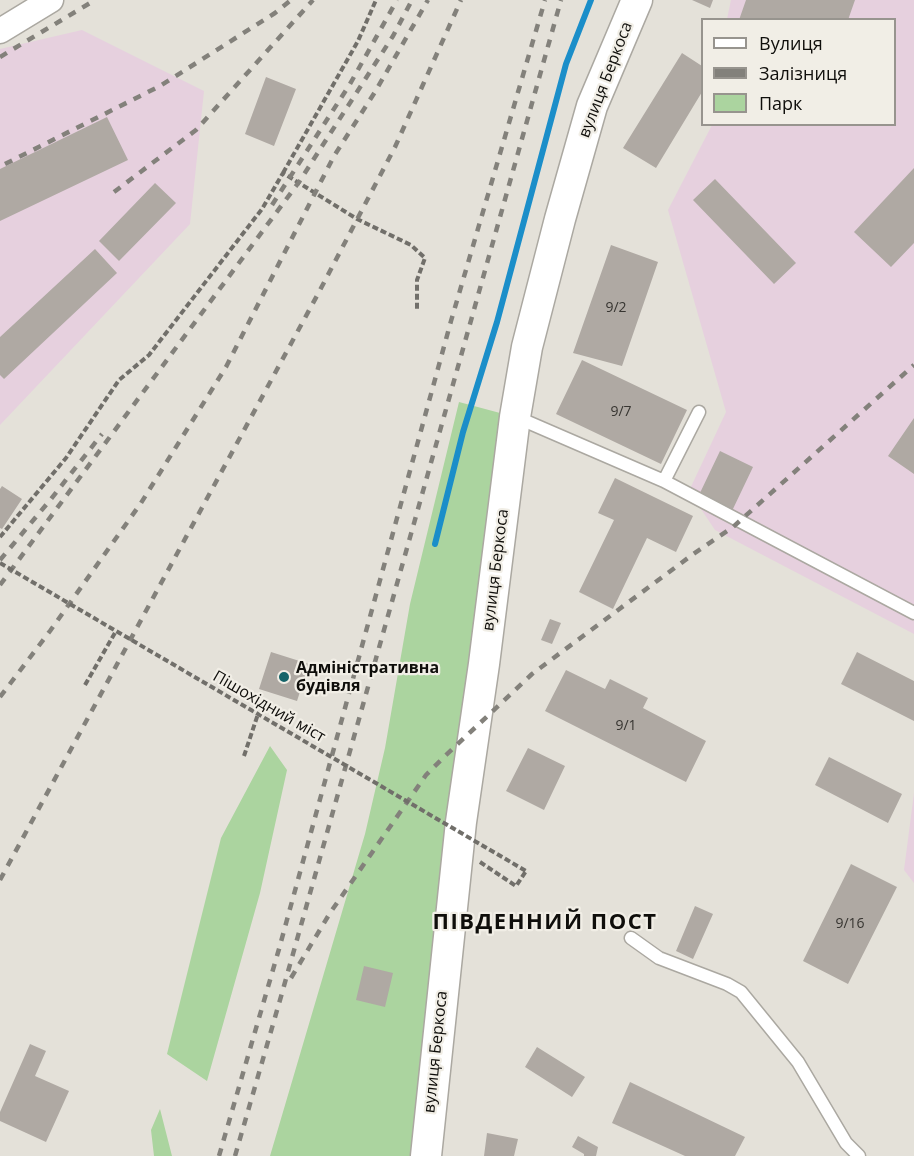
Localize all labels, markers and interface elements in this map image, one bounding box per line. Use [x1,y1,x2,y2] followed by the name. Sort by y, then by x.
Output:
[701,18,896,126] legend
[575,19,637,141] street label: вулиця Беркоса
[759,31,823,55] text: Вулиця
[759,61,847,85] text: Залізниця
[759,91,802,115] text: Парк
[605,300,627,316] house number: 9/2
[610,404,632,420] house number: 9/7
[479,508,513,632] street label: вулиця Беркоса
[296,658,439,696] place label: Адміністративна будівля
[209,667,329,747] street label: Пішохідний міст
[277,670,291,684] marker: Адміністративна будівля
[615,718,637,734] house number: 9/1
[433,910,657,936] district label: ПІВДЕННИЙ ПОСТ
[835,916,865,932] house number: 9/16
[420,990,452,1114] street label: вулиця Беркоса

